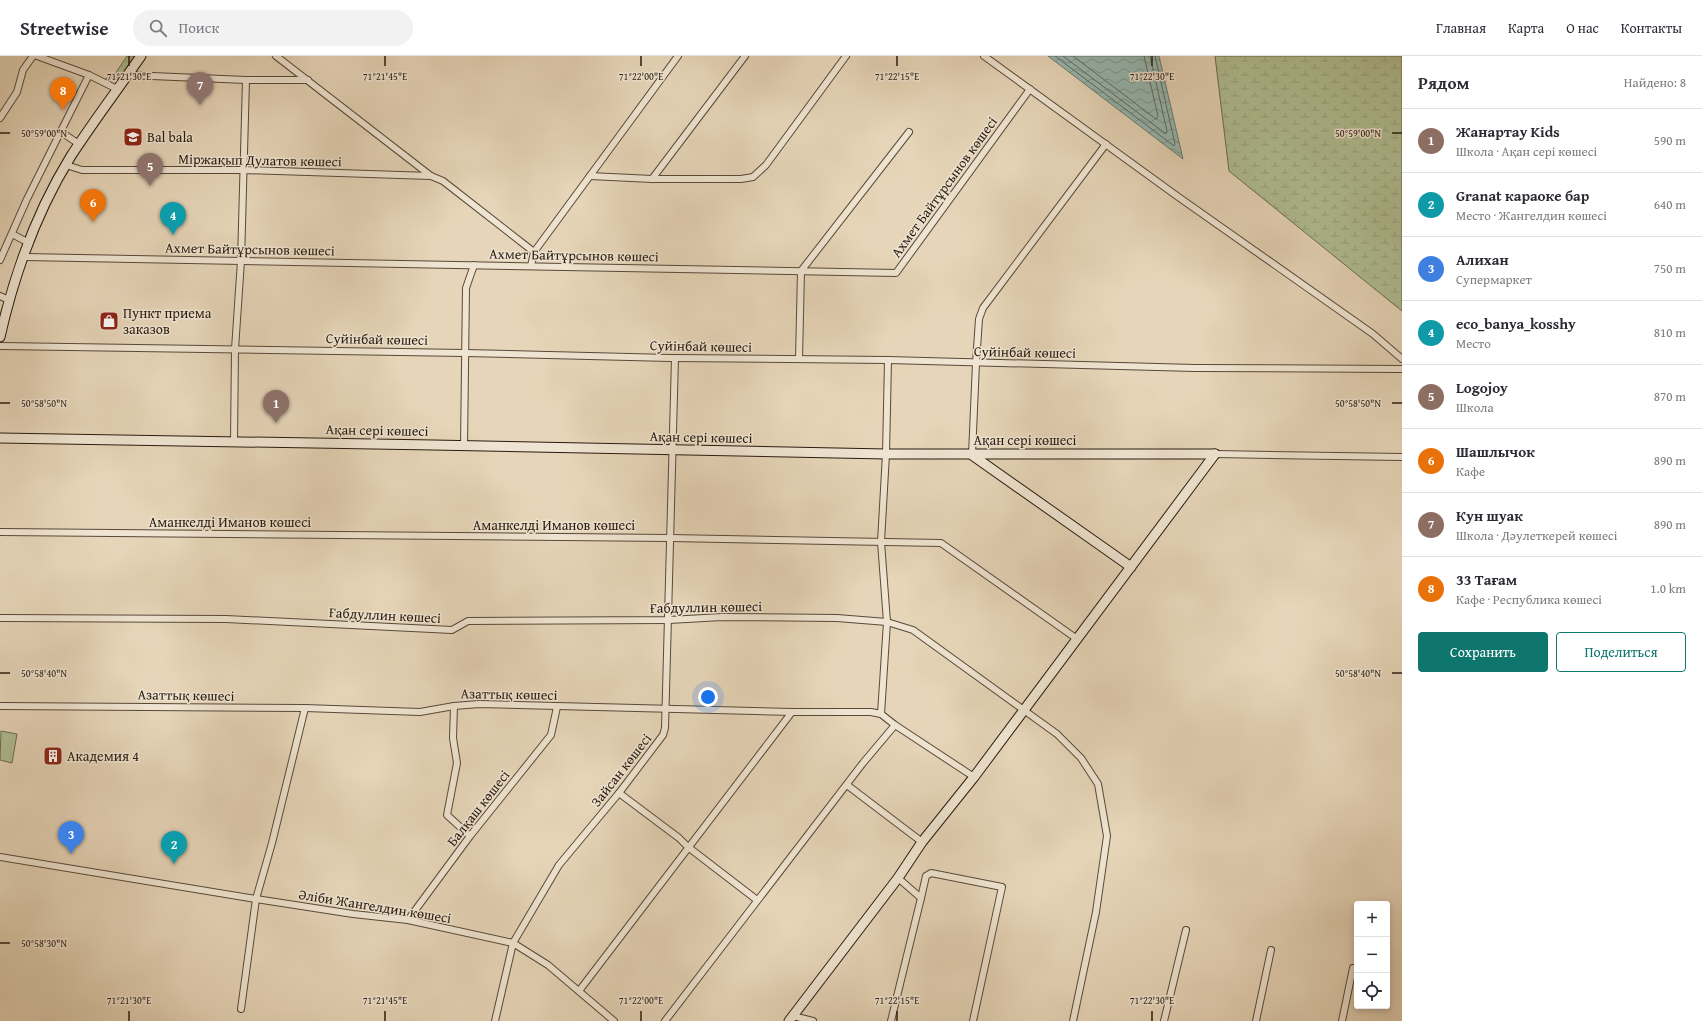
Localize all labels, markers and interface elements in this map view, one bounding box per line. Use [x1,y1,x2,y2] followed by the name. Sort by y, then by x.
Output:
[133,10,413,46] search box
[20,14,109,42] text: Streetwise
[147,17,169,39] icon: search
[179,17,219,38] text: Поиск
[1436,18,1486,38] text: Главная
[1508,18,1544,38] text: Карта
[1566,18,1599,38] text: О нас
[1621,18,1682,38] text: Контакты
[107,69,151,84] text: 71°21'30"E
[363,69,407,84] text: 71°21'45"E
[619,69,663,84] text: 71°22'00"E
[875,69,919,84] text: 71°22'15"E
[1130,69,1174,84] text: 71°22'30"E
[1418,70,1469,95] text: Рядом
[187,72,213,105] pin: 7
[1624,73,1686,92] text: Найдено: 8
[50,77,76,110] pin: 8
[886,112,1002,261] street label: Ахмет Байтұрсынов көшесі
[1456,121,1560,142] text: Жанартау Kids
[21,126,67,141] text: 50°59'00"N
[122,126,144,148] school or university icon: Bal bala
[1335,126,1381,141] text: 50°59'00"N
[147,127,193,147] place label: Bal bala
[1428,131,1434,150] text: 1
[1654,131,1686,150] text: 590 m
[1456,142,1597,161] text: Школа · Ақан сері көшесі
[178,149,342,171] street label: Міржақып Дулатов көшесі
[137,153,163,186] pin: 5
[1456,185,1589,206] text: Granat караоке бар
[80,189,106,222] pin: 6
[1428,195,1434,214] text: 2
[1654,195,1686,214] text: 640 m
[160,202,186,235] pin: 4
[1456,206,1607,225] text: Место · Жангелдин көшесі
[165,238,335,260] street label: Ахмет Байтұрсынов көшесі
[489,244,659,266] street label: Ахмет Байтұрсынов көшесі
[1456,249,1509,270] text: Алихан
[1428,259,1434,278] text: 3
[1654,259,1686,278] text: 750 m
[1456,270,1532,289] text: Супермаркет
[123,303,212,339] place label: Пункт приема заказов
[98,310,120,332] shop icon: Пункт приема заказов
[1456,313,1576,334] text: eco_banya_kosshy
[1428,323,1434,342] text: 4
[1654,323,1686,342] text: 810 m
[326,328,428,350] street label: Суйінбай көшесі
[1456,334,1491,353] text: Место
[650,335,752,357] street label: Суйінбай көшесі
[974,341,1076,363] street label: Суйінбай көшесі
[1456,377,1508,398] text: Logojoy
[1428,387,1434,406] text: 5
[1654,387,1686,406] text: 870 m
[263,390,289,423] pin: 1
[21,396,67,411] text: 50°58'50"N
[1335,396,1381,411] text: 50°58'50"N
[1456,398,1494,417] text: Школа
[325,419,429,441] street label: Ақан сері көшесі
[649,426,753,448] street label: Ақан сері көшесі
[974,430,1077,450] street label: Ақан сері көшесі
[1456,441,1535,462] text: Шашлычок
[1428,451,1434,470] text: 6
[1654,451,1686,470] text: 890 m
[1456,462,1485,481] text: Кафе
[1456,505,1523,526] text: Кун шуак
[149,512,311,532] street label: Аманкелді Иманов көшесі
[473,515,635,535] street label: Аманкелді Иманов көшесі
[1428,515,1434,534] text: 7
[1654,515,1686,534] text: 890 m
[1456,526,1617,545] text: Школа · Дәулеткерей көшесі
[1456,569,1517,590] text: 33 Тағам
[1428,579,1434,598] text: 8
[1650,579,1686,598] text: 1.0 km
[1456,590,1602,609] text: Кафе · Республика көшесі
[650,596,762,618] street label: Ғабдуллин көшесі
[329,602,442,628] street label: Ғабдуллин көшесі
[1418,632,1548,672] button: Сохранить
[1556,632,1686,672] button: Поделиться
[21,666,67,681] text: 50°58'40"N
[1335,666,1381,681] text: 50°58'40"N
[460,683,558,705] street label: Азаттық көшесі
[137,684,235,706] street label: Азаттық көшесі
[698,687,718,707] your location
[586,729,656,811] street label: Зайсан көшесі
[42,745,64,767] building icon: Академия 4
[67,746,139,766] place label: Академия 4
[442,766,514,850] street label: Балқаш көшесі
[58,821,84,854] pin: 3
[161,831,187,864] pin: 2
[297,884,453,928] street label: Әліби Жангелдин көшесі
[1354,901,1390,1009] map controls
[1354,901,1390,937] button: +
[21,936,67,951] text: 50°58'30"N
[1354,937,1390,973] button: −
[1354,973,1390,1009] button: locate
[107,993,151,1008] text: 71°21'30"E
[363,993,407,1008] text: 71°21'45"E
[619,993,663,1008] text: 71°22'00"E
[875,993,919,1008] text: 71°22'15"E
[1130,993,1174,1008] text: 71°22'30"E

